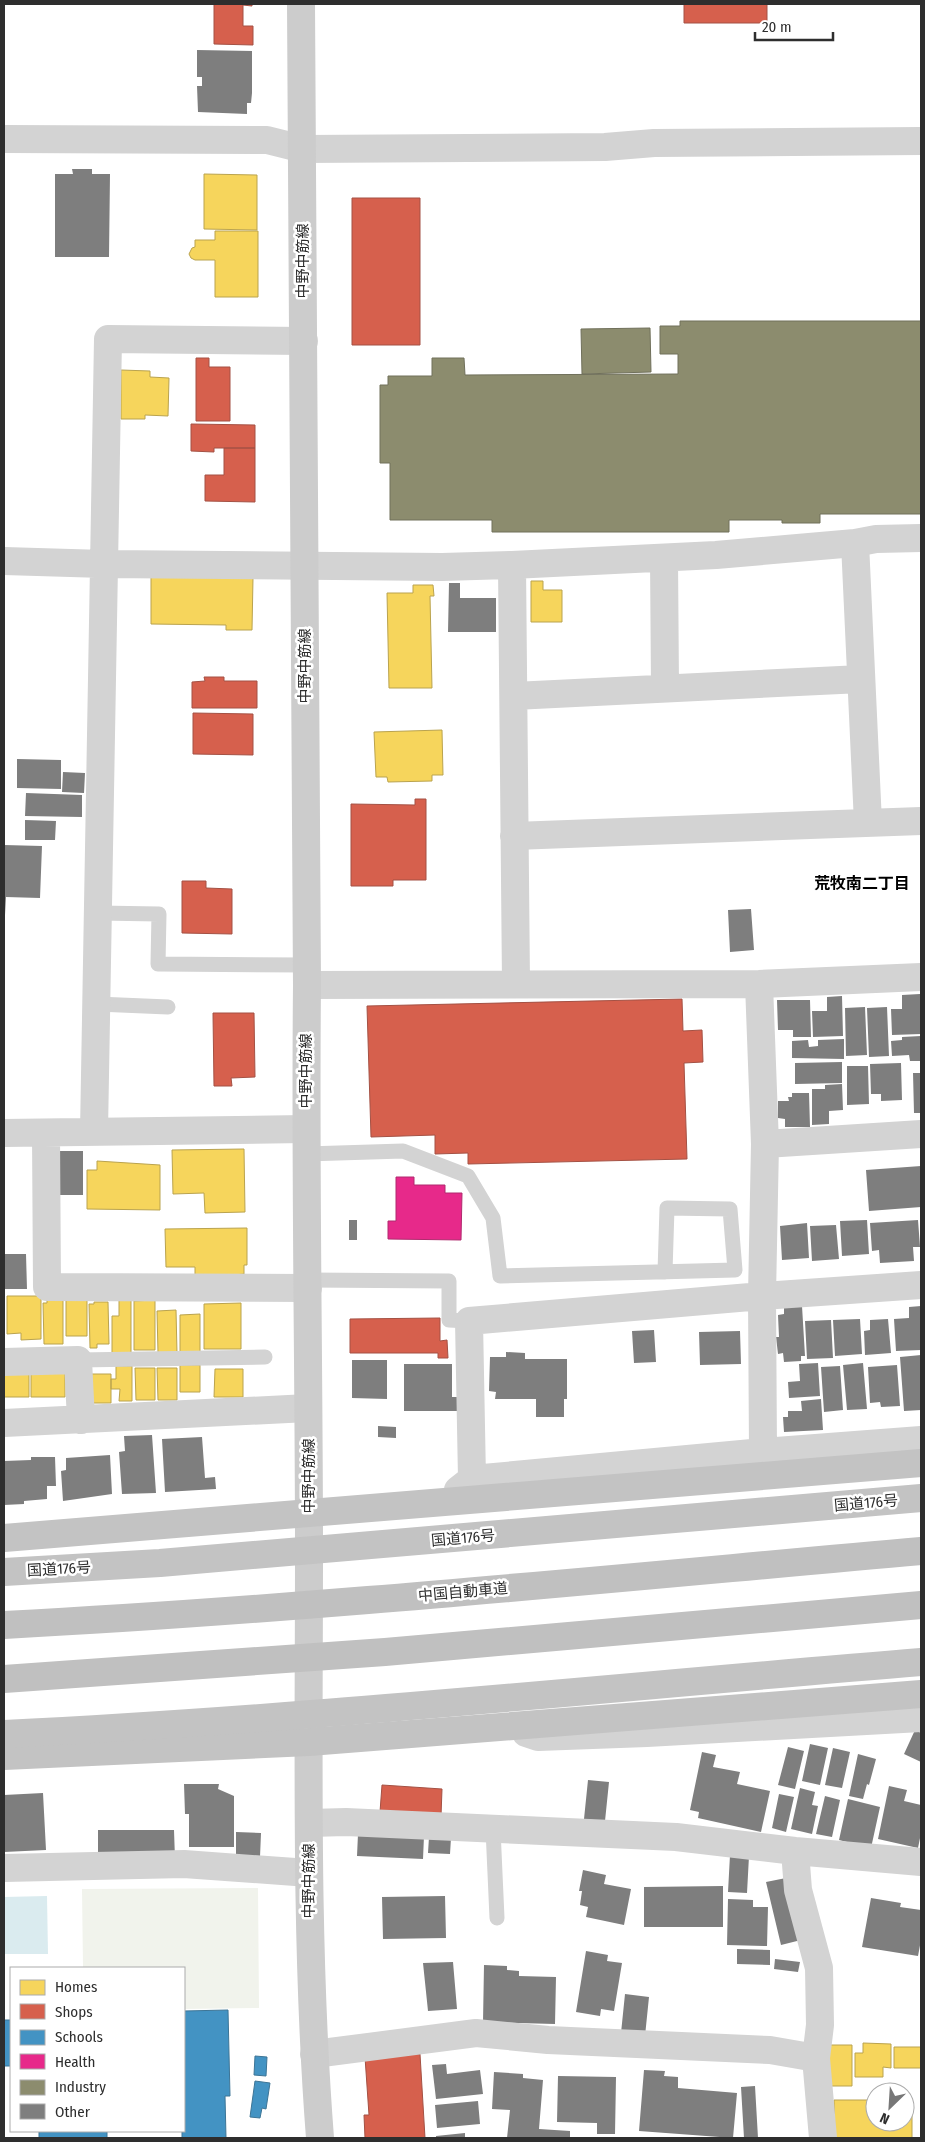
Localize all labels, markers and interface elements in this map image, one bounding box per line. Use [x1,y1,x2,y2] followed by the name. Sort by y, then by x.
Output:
[755,10,832,42] scale bar
[762,18,792,36] text: 20 m
[294,223,312,299] street label: 中野中筋線
[296,628,314,704] street label: 中野中筋線
[814,874,910,893] district label: 荒牧南二丁目
[297,1033,315,1109] street label: 中野中筋線
[300,1438,318,1514] street label: 中野中筋線
[833,1491,899,1515] street label: 国道176号
[430,1526,496,1550] street label: 国道176号
[27,1558,91,1580] street label: 国道176号
[417,1579,509,1605] street label: 中国自動車道
[300,1843,318,1919] street label: 中野中筋線
[10,1967,185,2132] legend
[55,1978,97,1996] text: Homes
[55,2003,93,2021] text: Shops
[55,2028,103,2046] text: Schools
[55,2053,95,2071] text: Health
[55,2078,106,2096] text: Industry
[865,2082,915,2132] north arrow
[55,2103,91,2121] text: Other
[877,2109,892,2128] text: N

